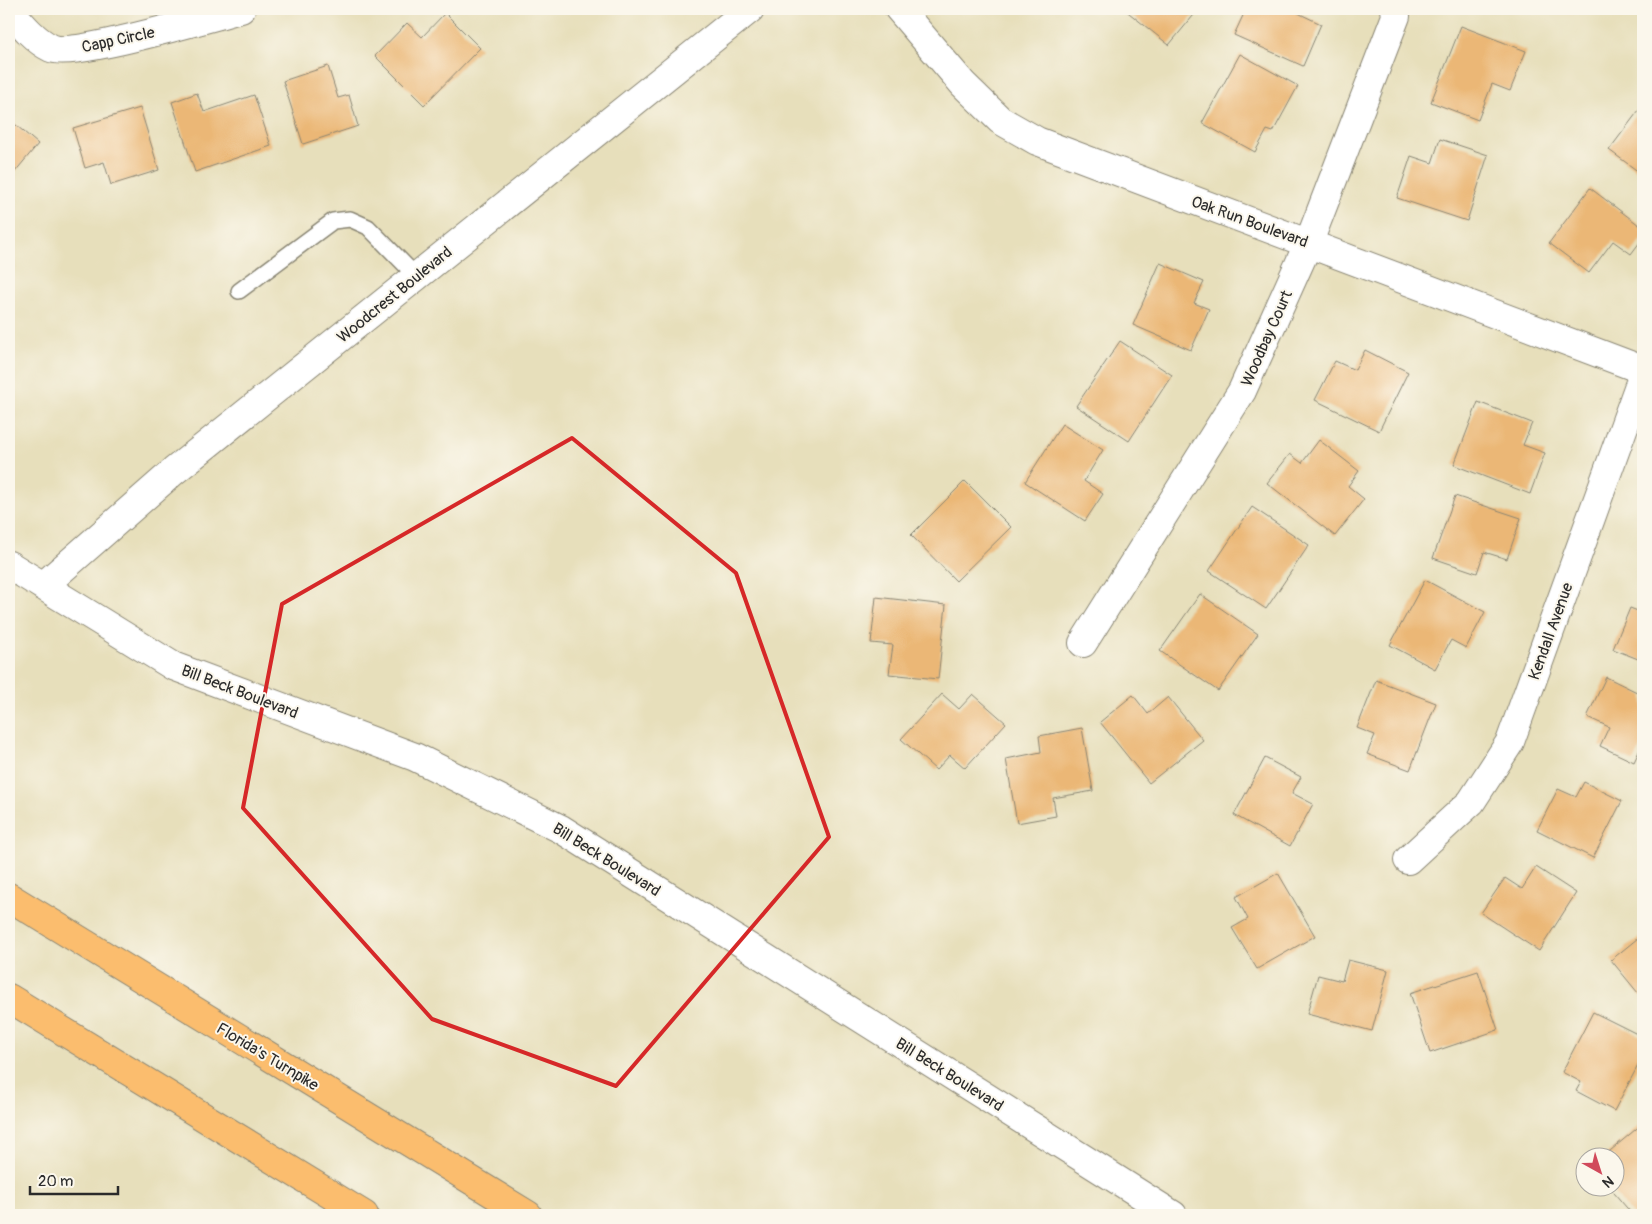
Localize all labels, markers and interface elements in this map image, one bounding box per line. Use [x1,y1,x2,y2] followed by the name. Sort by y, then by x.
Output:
[80,22,157,57] street label: Capp Circle
[1189,192,1311,252] street label: Oak Run Boulevard
[333,242,456,347] street label: Woodcrest Boulevard
[1237,287,1297,390] street label: Woodbay Court
[1524,580,1578,683] street label: Kendall Avenue
[178,660,301,723] street label: Bill Beck Boulevard
[549,819,664,901] street label: Bill Beck Boulevard
[213,1018,322,1095] street label: Florida's Turnpike
[892,1034,1007,1116] street label: Bill Beck Boulevard
[1574,1146,1624,1196] north arrow
[30,1164,118,1196] scale bar
[38,1172,73,1191] text: 20 m
[1599,1172,1617,1191] text: N

